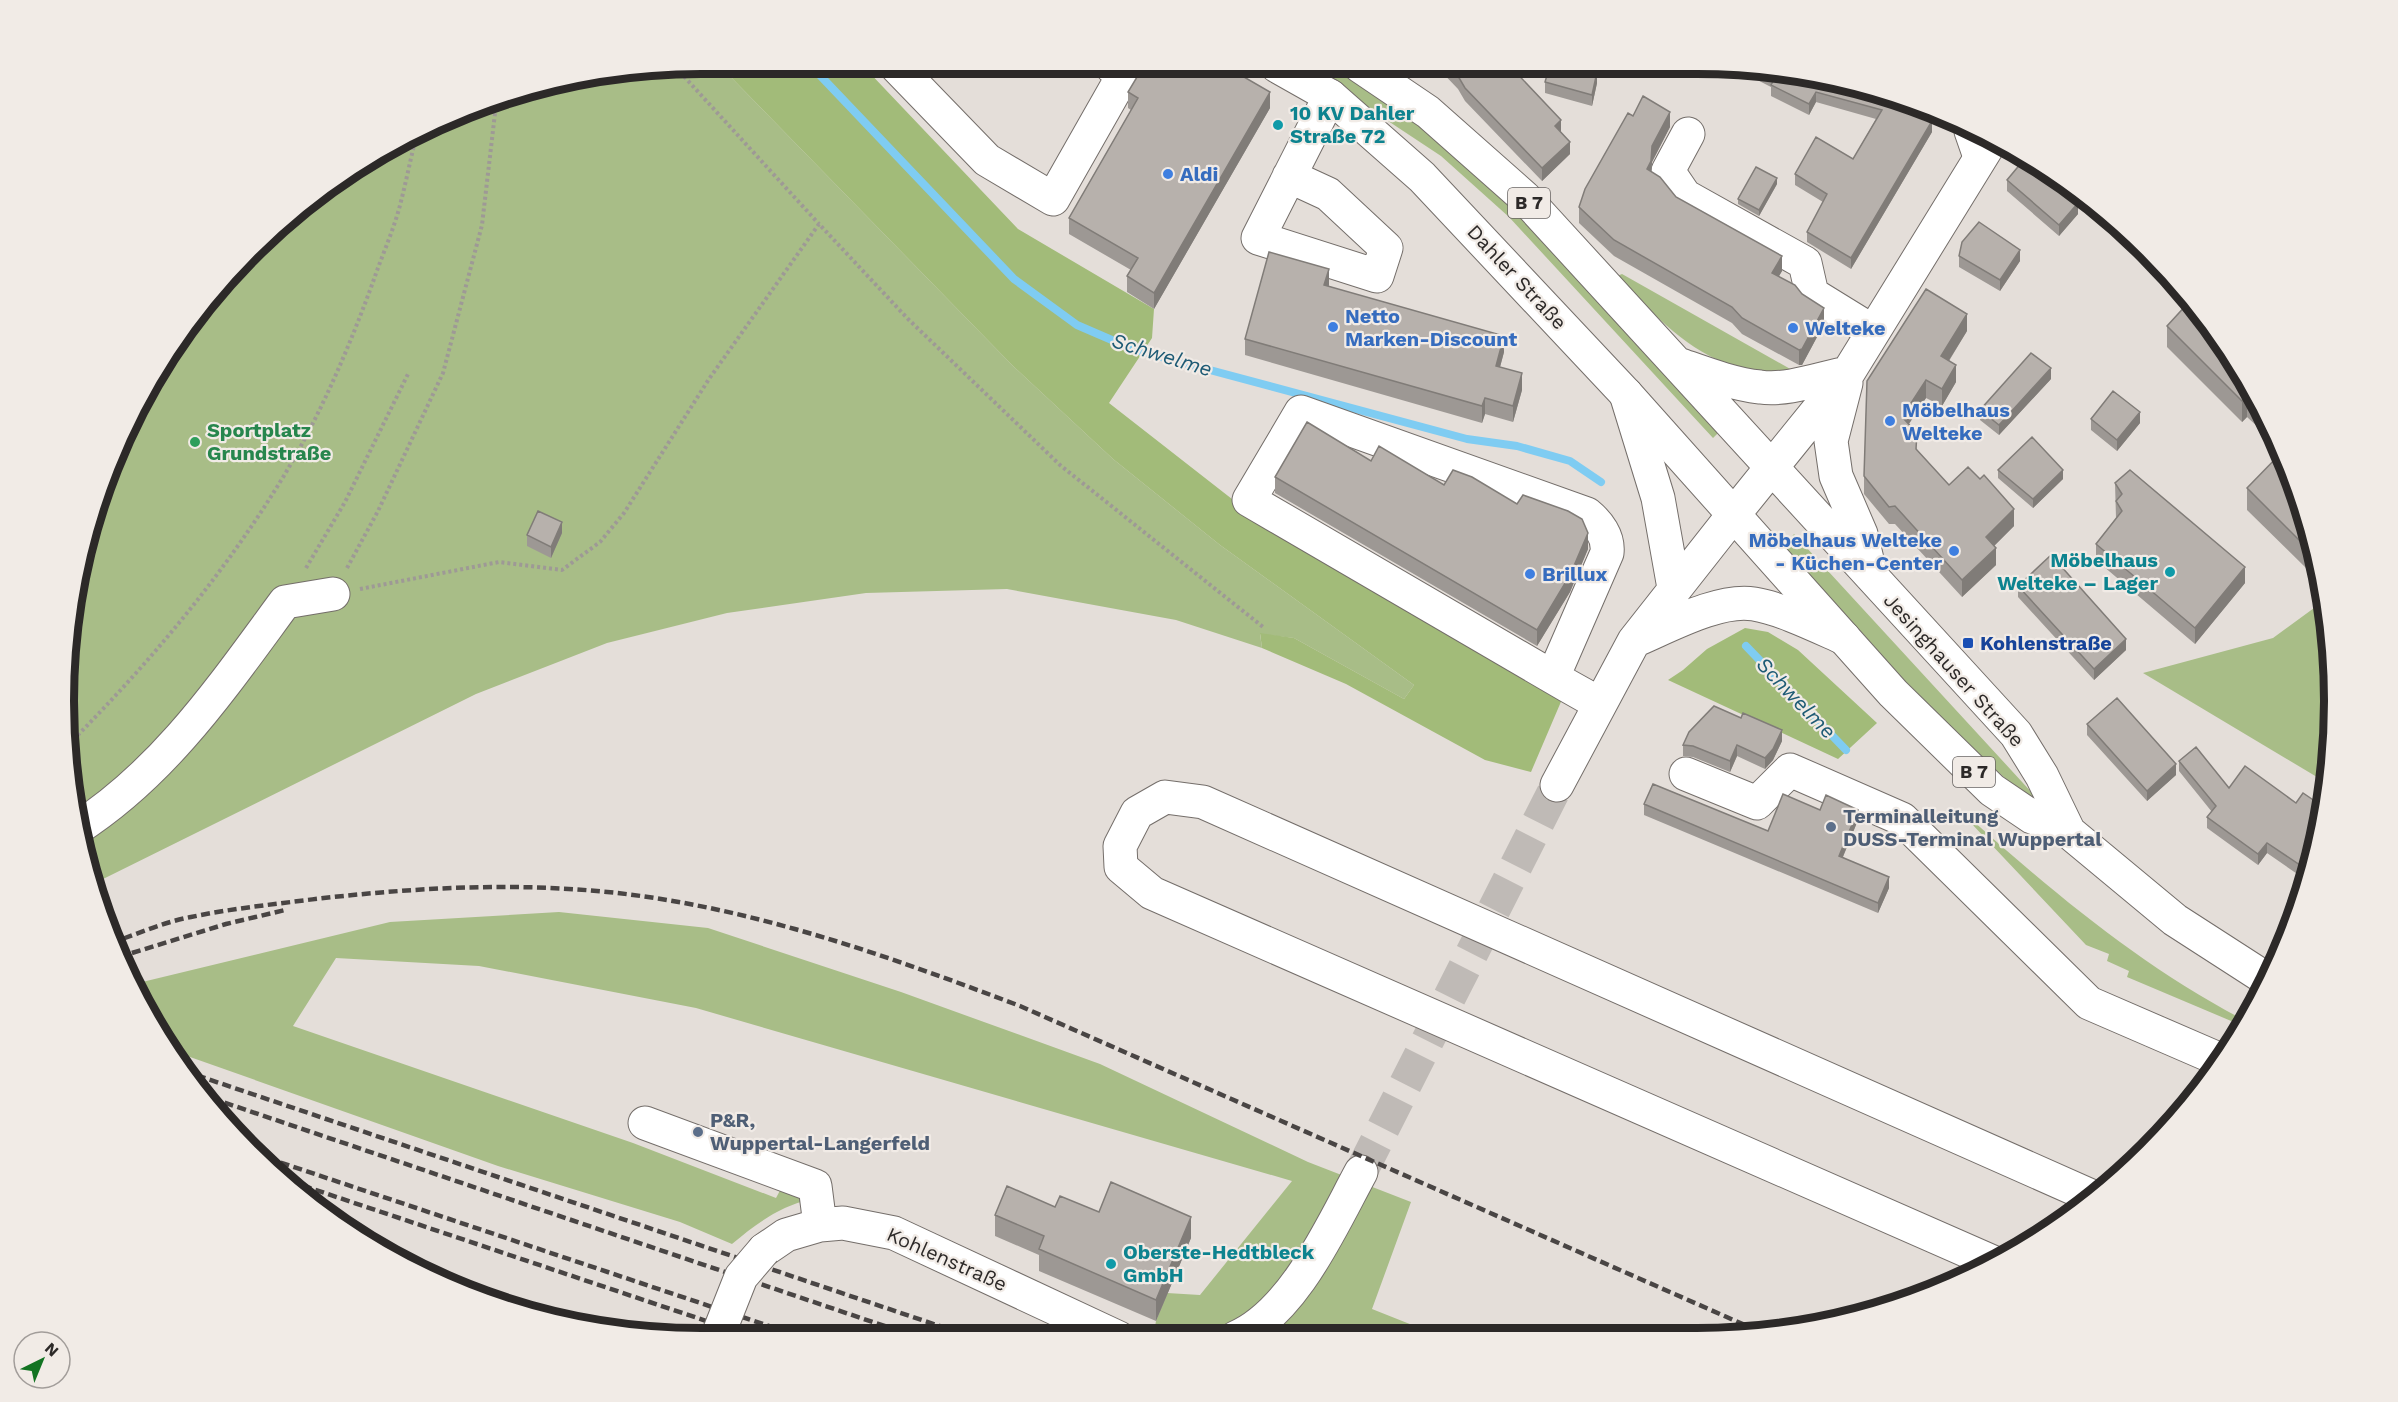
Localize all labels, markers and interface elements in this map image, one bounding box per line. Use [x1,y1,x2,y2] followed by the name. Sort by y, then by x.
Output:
[1290,101,1415,148] place label: 10 KV Dahler Straße 72
[1271,118,1285,132] marker: 10 KV Dahler Straße 72
[1180,162,1218,186] place label: Aldi
[1161,167,1175,181] marker: Aldi
[1508,188,1550,218] road number: B 7
[1462,220,1572,334] street label: Dahler Straße
[1345,304,1518,351] place label: Netto Marken-Discount
[1805,316,1885,340] place label: Welteke
[1326,320,1340,334] marker: Netto Marken-Discount
[1786,321,1800,335] marker: Welteke
[1109,327,1215,382] water label: Schwelme
[1902,398,2010,445] place label: Möbelhaus Welteke
[1883,414,1897,428] marker: Möbelhaus Welteke
[207,418,331,465] place label: Sportplatz Grundstraße
[188,435,202,449] marker: Sportplatz Grundstraße
[1748,528,1942,575] place label: Möbelhaus Welteke - Küchen-Center
[1947,544,1961,558] marker: Möbelhaus Welteke - Küchen-Center
[1997,548,2158,595] place label: Möbelhaus Welteke – Lager
[1542,562,1608,586] place label: Brillux
[2163,565,2177,579] marker: Möbelhaus Welteke – Lager
[1523,567,1537,581] marker: Brillux
[1879,588,2029,752] street label: Jesinghauser Straße
[1980,631,2112,655] place label: Kohlenstraße
[1961,636,1975,650] marker: Kohlenstraße
[1751,652,1841,744] water label: Schwelme
[1953,757,1995,787] road number: B 7
[1843,804,2102,851] place label: Terminalleitung DUSS-Terminal Wuppertal
[1824,820,1838,834] marker: Terminalleitung DUSS-Terminal Wuppertal
[710,1108,930,1155] place label: P&R, Wuppertal-Langerfeld
[691,1125,705,1139] marker: P&R, Wuppertal-Langerfeld
[883,1222,1011,1296] street label: Kohlenstraße
[1123,1240,1315,1287] place label: Oberste-Hedtbleck GmbH
[1104,1257,1118,1271] marker: Oberste-Hedtbleck GmbH
[12,1330,72,1390] north arrow
[41,1338,63,1360] text: N

